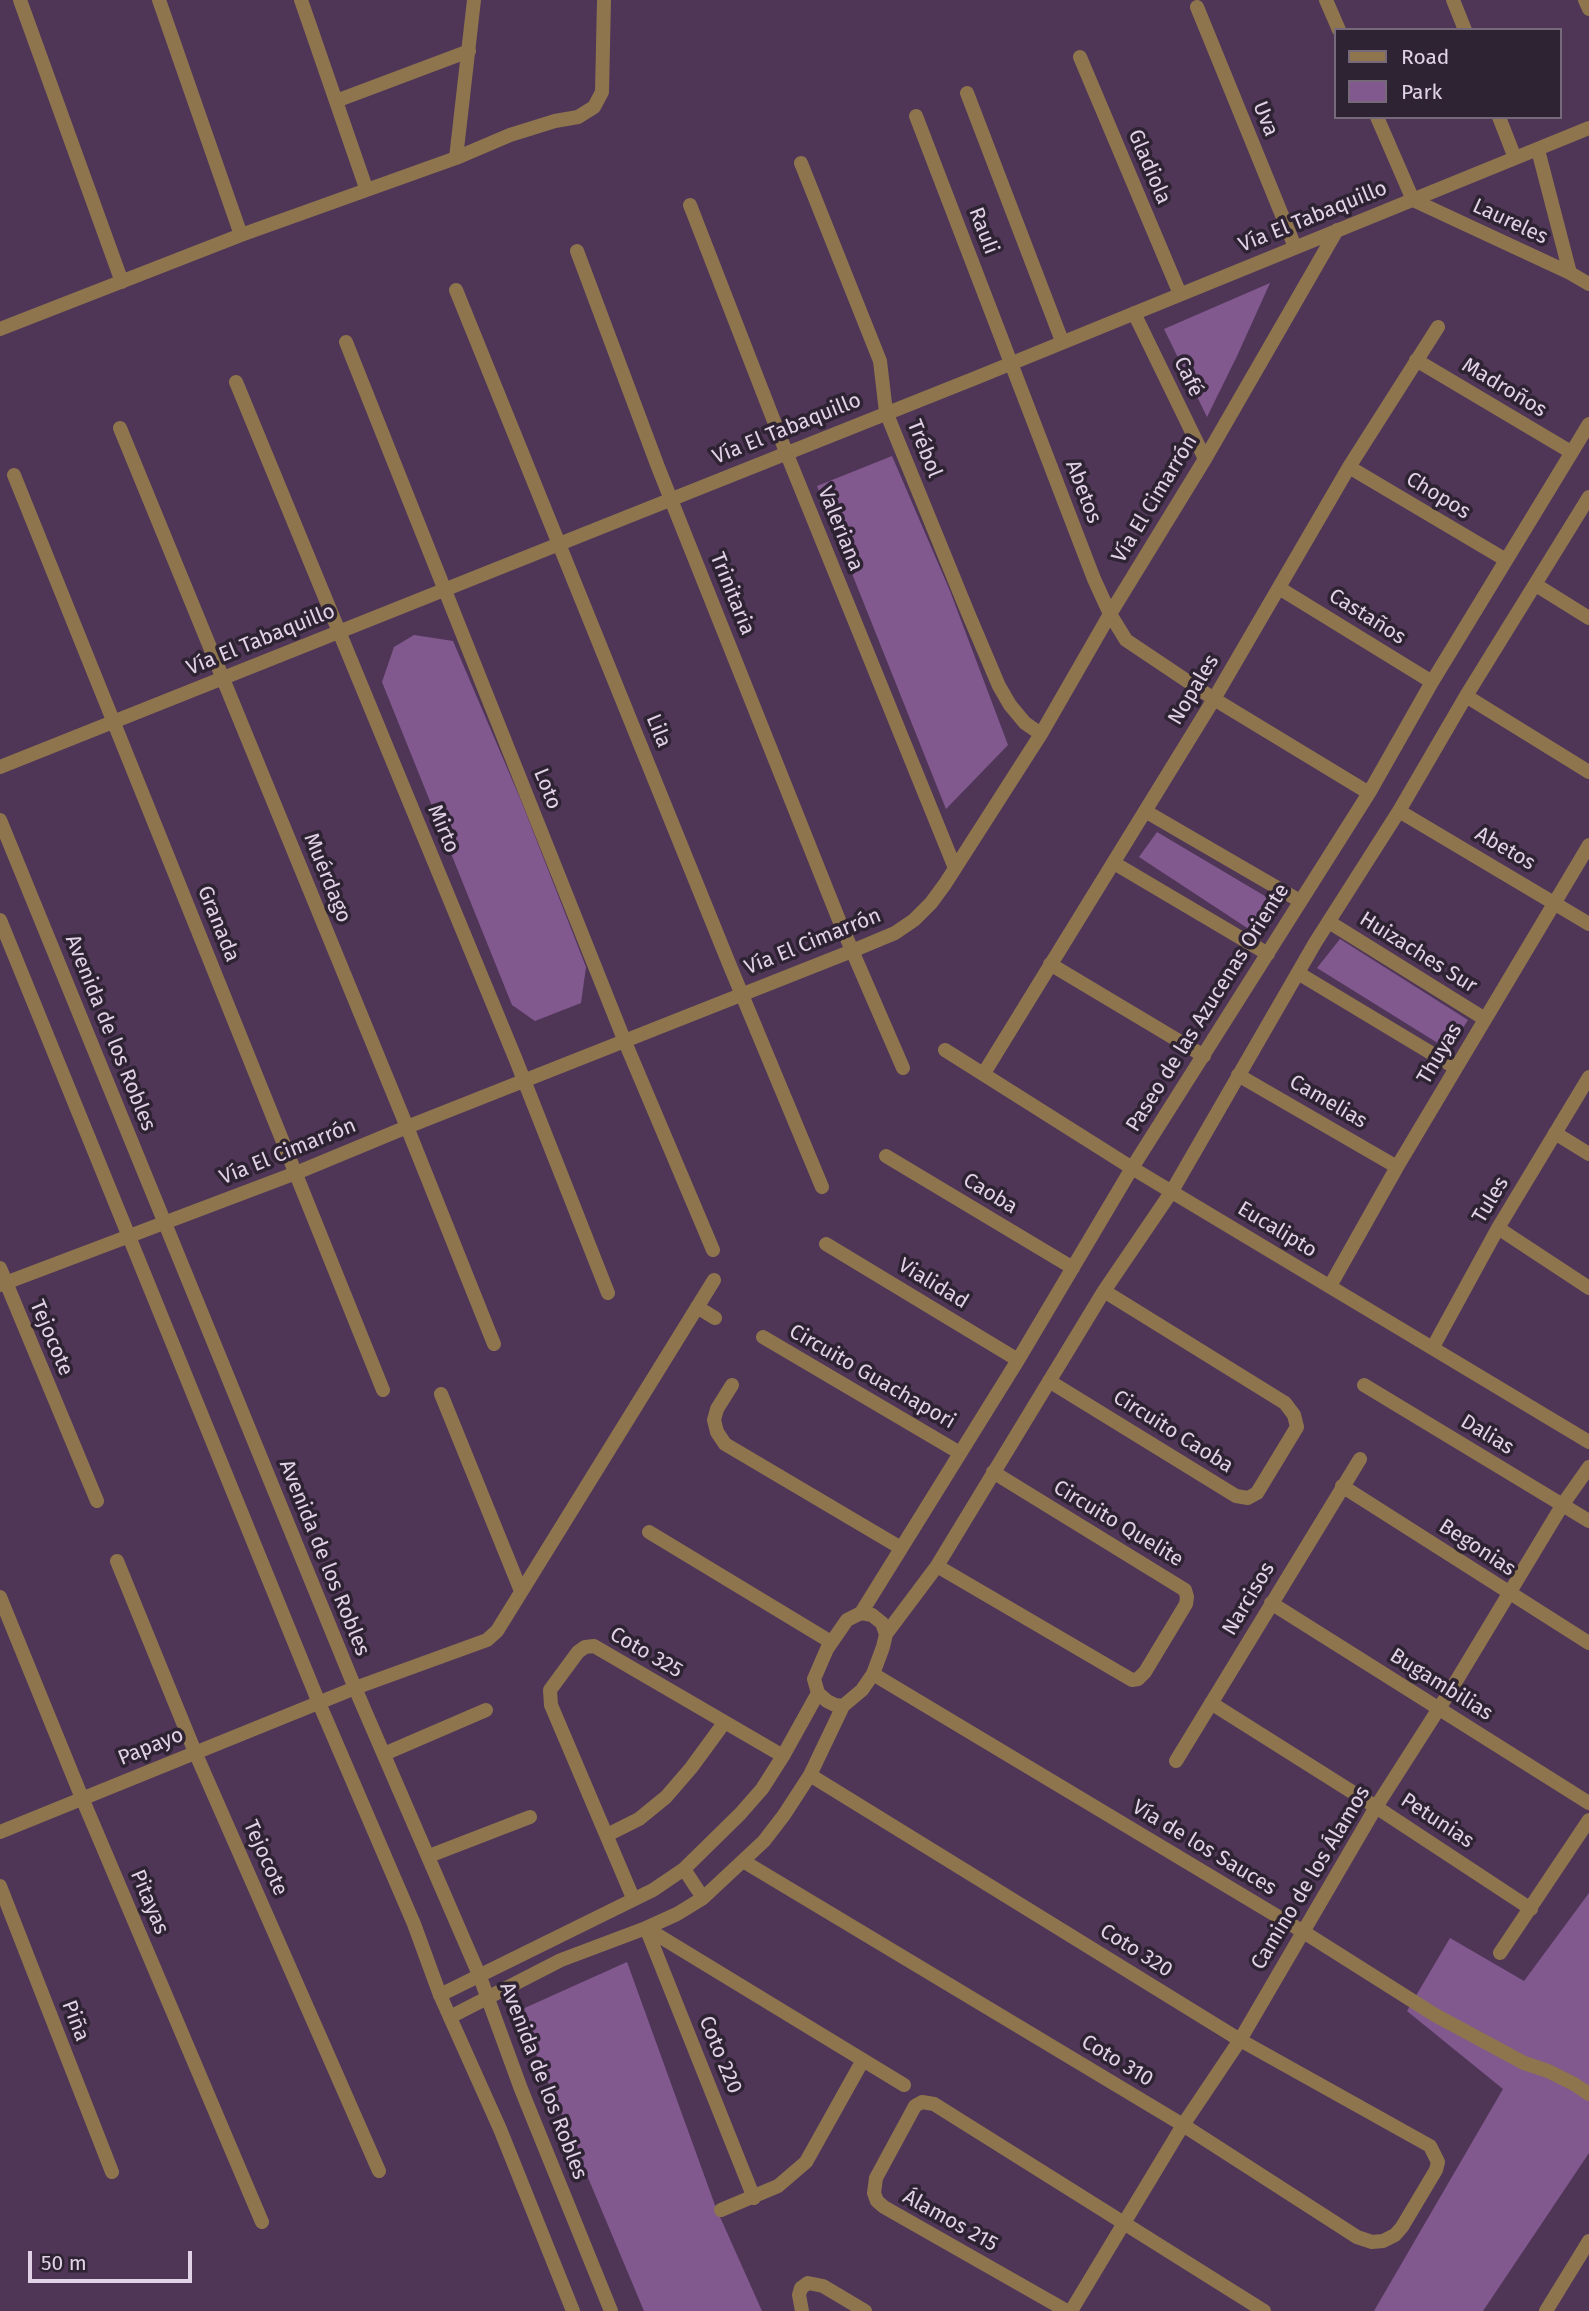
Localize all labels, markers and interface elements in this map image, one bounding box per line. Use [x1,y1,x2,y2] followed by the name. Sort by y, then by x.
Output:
[1334,28,1561,119] legend
[1401,44,1449,70] text: Road
[1401,79,1442,105] text: Park
[1247,98,1283,140] street label: Uva
[1122,126,1176,208] street label: Gladiola
[1235,176,1391,258] street label: Vía El Tabaquillo
[1468,194,1552,250] street label: Laureles
[963,204,1003,258] street label: Rauli
[1168,353,1208,401] street label: Café
[1457,353,1551,423] street label: Madroños
[709,388,865,470] street label: Vía El Tabaquillo
[901,416,947,482] street label: Trébol
[1107,430,1203,568] street label: Vía El Cimarrón
[1060,457,1106,527] street label: Abetos
[1401,467,1475,525] street label: Chopos
[812,483,868,575] street label: Valeriana
[704,549,760,639] street label: Trinitaria
[1324,584,1410,650] street label: Castaños
[183,599,339,681] street label: Vía El Tabaquillo
[1163,650,1225,730] street label: Nopales
[640,711,676,751] street label: Lila
[528,765,566,813] street label: Loto
[422,801,464,857] street label: Mirto
[1470,822,1540,876] street label: Abetos
[298,830,356,926] street label: Muérdago
[1121,879,1295,1137] street label: Paseo de las Azucenas Oriente
[191,882,245,966] street label: Granada
[741,903,885,981] street label: Vía El Cimarrón
[1355,907,1481,999] street label: Huizaches Sur
[59,931,161,1135] street label: Avenida de los Robles
[1412,1019,1468,1089] street label: Thuyas
[1285,1070,1371,1134] street label: Camelias
[216,1113,360,1191] street label: Vía El Cimarrón
[958,1168,1022,1220] street label: Caoba
[1467,1172,1515,1228] street label: Tules
[1233,1196,1321,1264] street label: Eucalipto
[893,1253,973,1315] street label: Vialidad
[24,1296,78,1380] street label: Tejocote
[784,1319,960,1435] street label: Circuito Guachapori
[1108,1385,1238,1479] street label: Circuito Caoba
[1456,1409,1518,1461] street label: Dalias
[273,1456,375,1660] street label: Avenida de los Robles
[1048,1475,1188,1573] street label: Circuito Quelite
[1434,1514,1520,1582] street label: Begonias
[1217,1558,1281,1640] street label: Narcisos
[605,1622,687,1684] street label: Coto 325
[1385,1643,1497,1727] street label: Bugambilias
[115,1723,187,1771] street label: Papayo
[1246,1782,1376,1974] street label: Camino de los Álamos
[1396,1788,1478,1854] street label: Petunias
[1127,1795,1281,1901] street label: Vía de los Sauces
[237,1816,293,1900] street label: Tejocote
[124,1866,174,1938] street label: Pitayas
[1095,1919,1177,1983] street label: Coto 320
[494,1979,592,2183] street label: Avenida de los Robles
[56,1997,94,2045] street label: Piña
[693,2013,747,2097] street label: Coto 220
[1076,2030,1158,2092] street label: Coto 310
[898,2185,1002,2257] street label: Álamos 215
[32,2238,196,2282] scale bar
[41,2250,87,2276] text: 50 m

